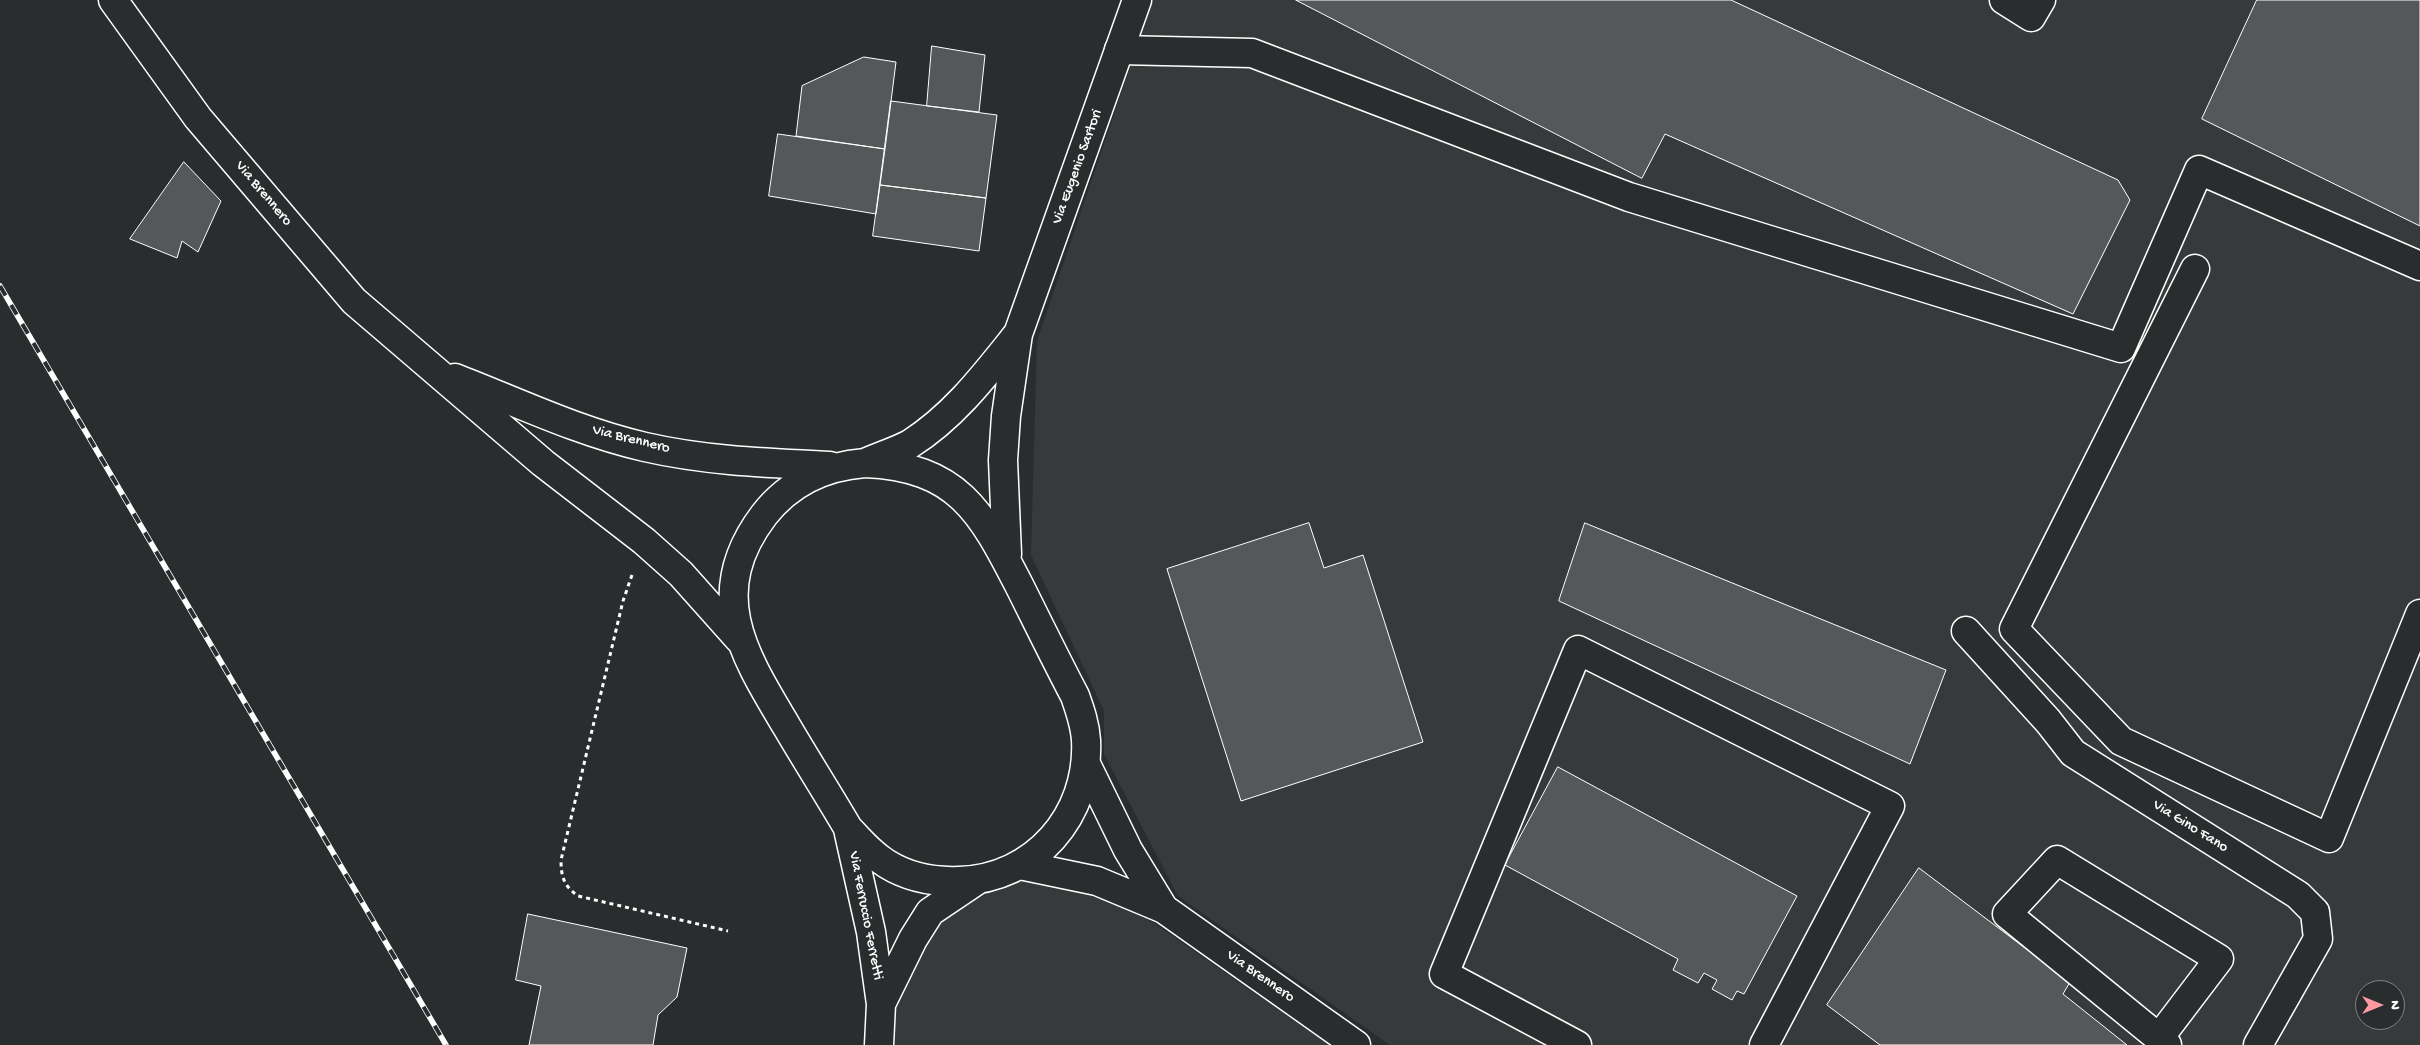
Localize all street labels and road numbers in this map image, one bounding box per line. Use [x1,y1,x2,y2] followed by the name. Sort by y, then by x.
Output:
[1049,107,1107,227] street label: Via Eugenio Sartori
[231,158,295,230] street label: Via Brennero
[590,422,672,458] street label: Via Brennero
[2149,797,2231,857] street label: Via Gino Fano
[844,850,886,982] street label: Via Ferruccio Ferretti
[1222,947,1298,1007] street label: Via Brennero

